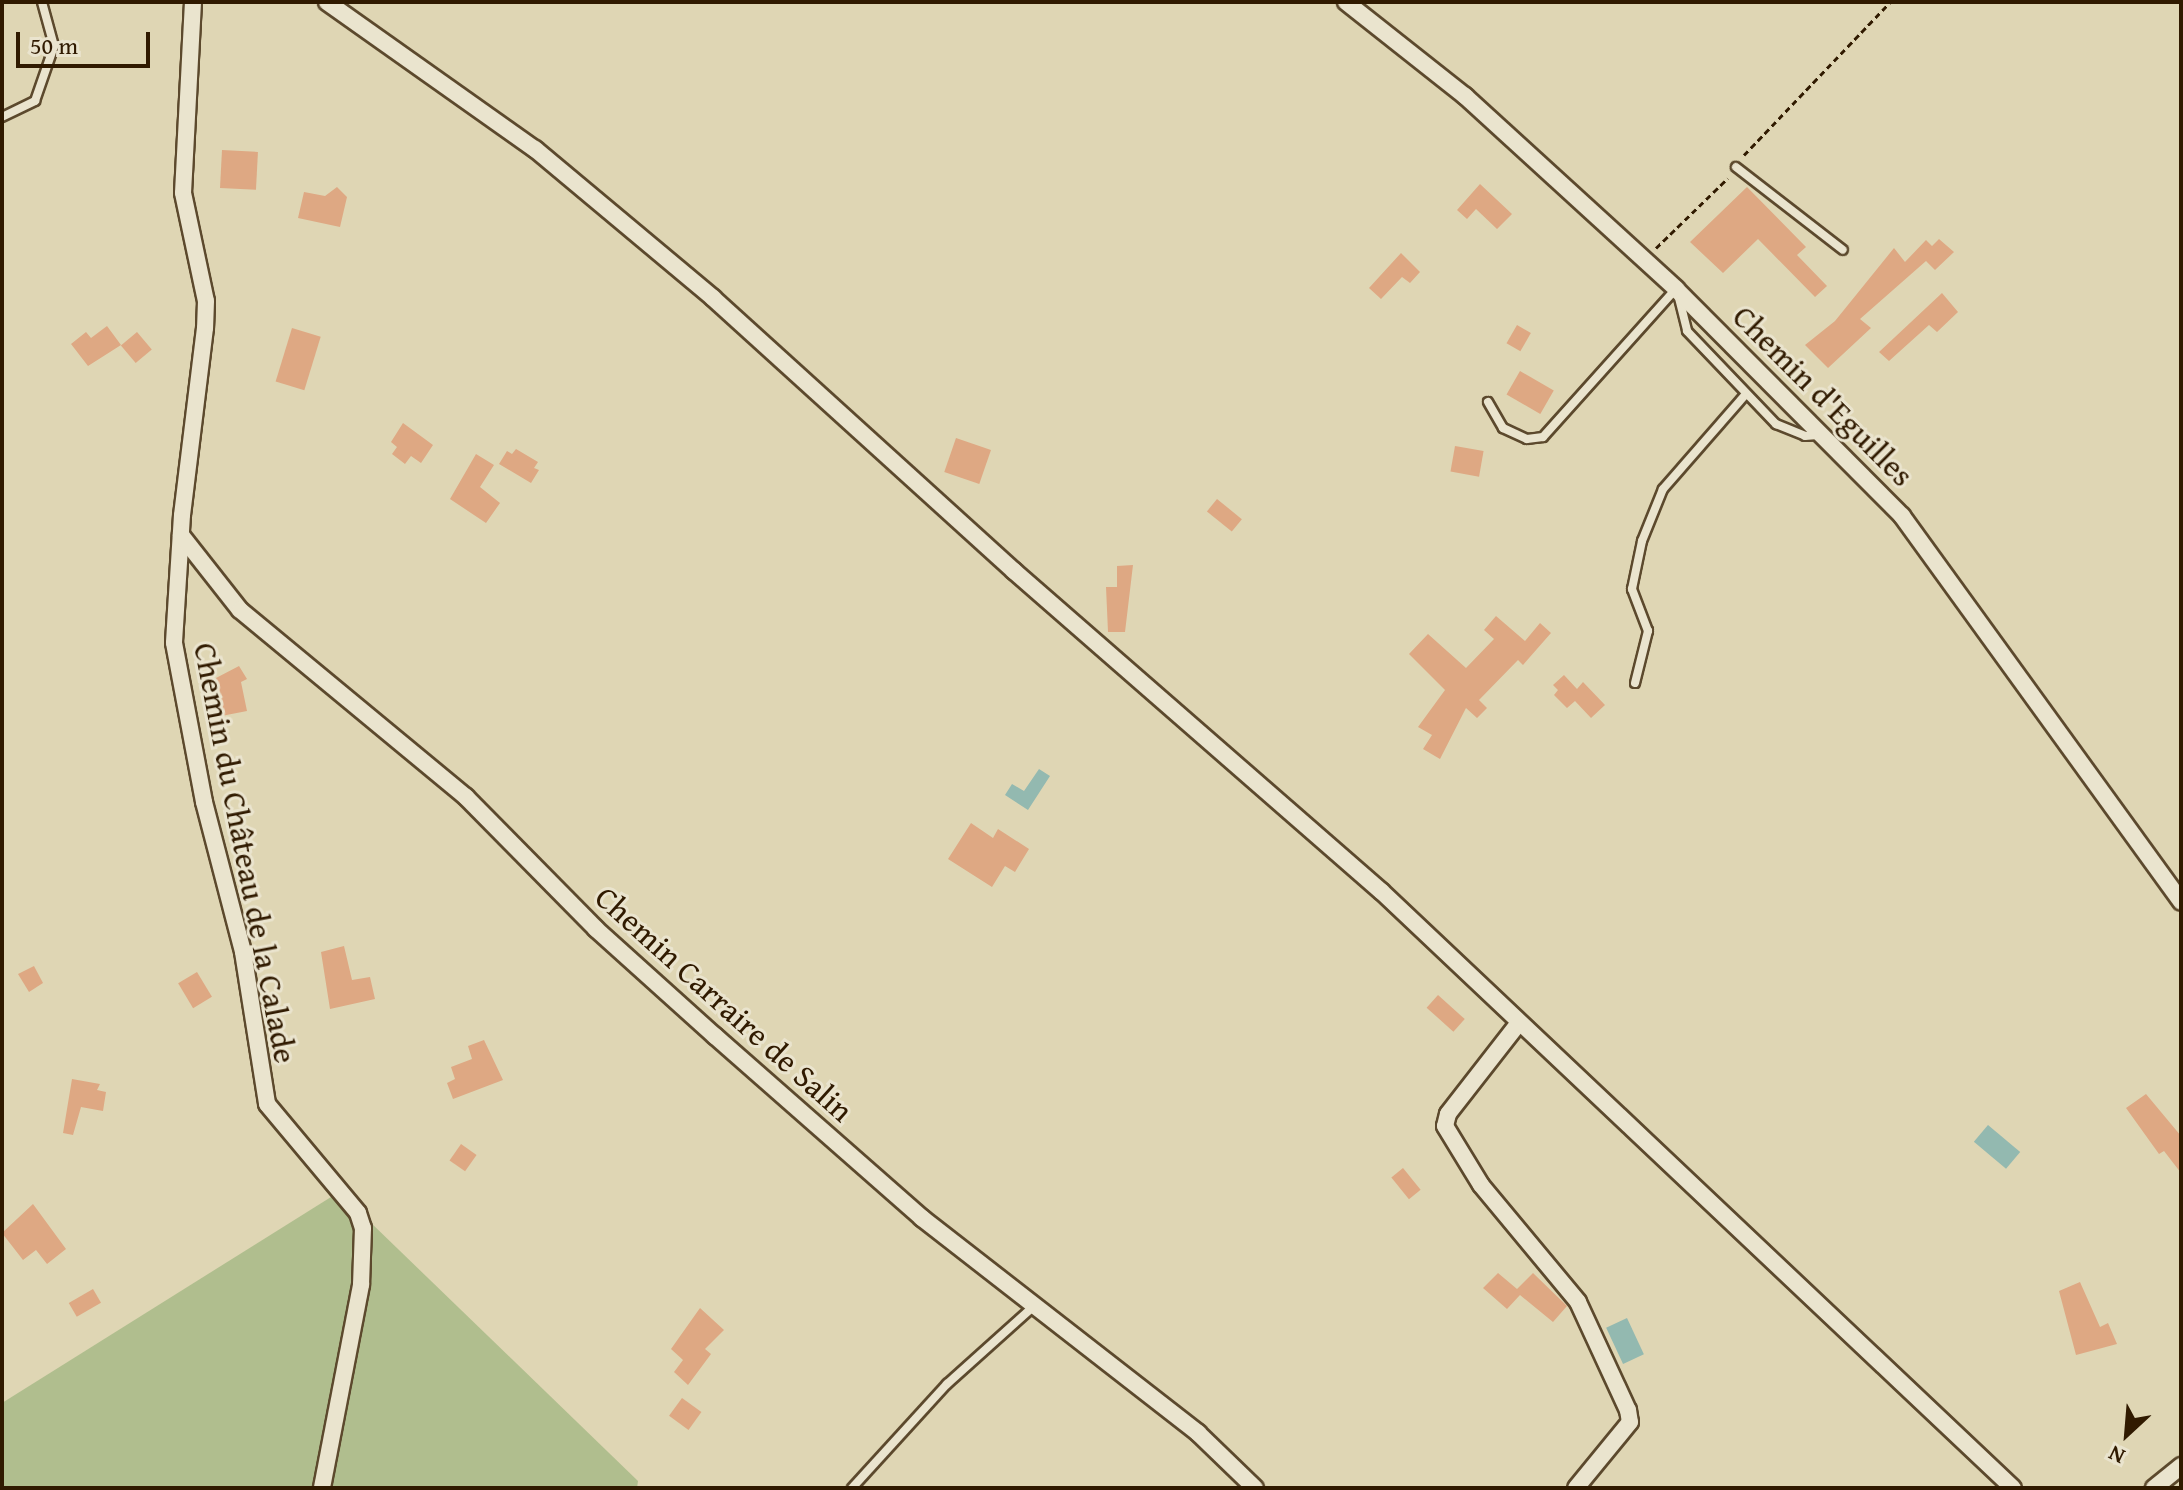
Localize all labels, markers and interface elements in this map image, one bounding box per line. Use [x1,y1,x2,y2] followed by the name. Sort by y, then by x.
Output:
[20,16,154,66] scale bar
[30,28,78,63] text: 50 m
[1725,298,1921,494] street label: Chemin d'Eguilles
[185,640,305,1066] street label: Chemin du Château de la Calade
[587,878,861,1130] street label: Chemin Carraire de Salin
[2087,1394,2167,1474] north arrow
[2103,1438,2130,1473] text: N

